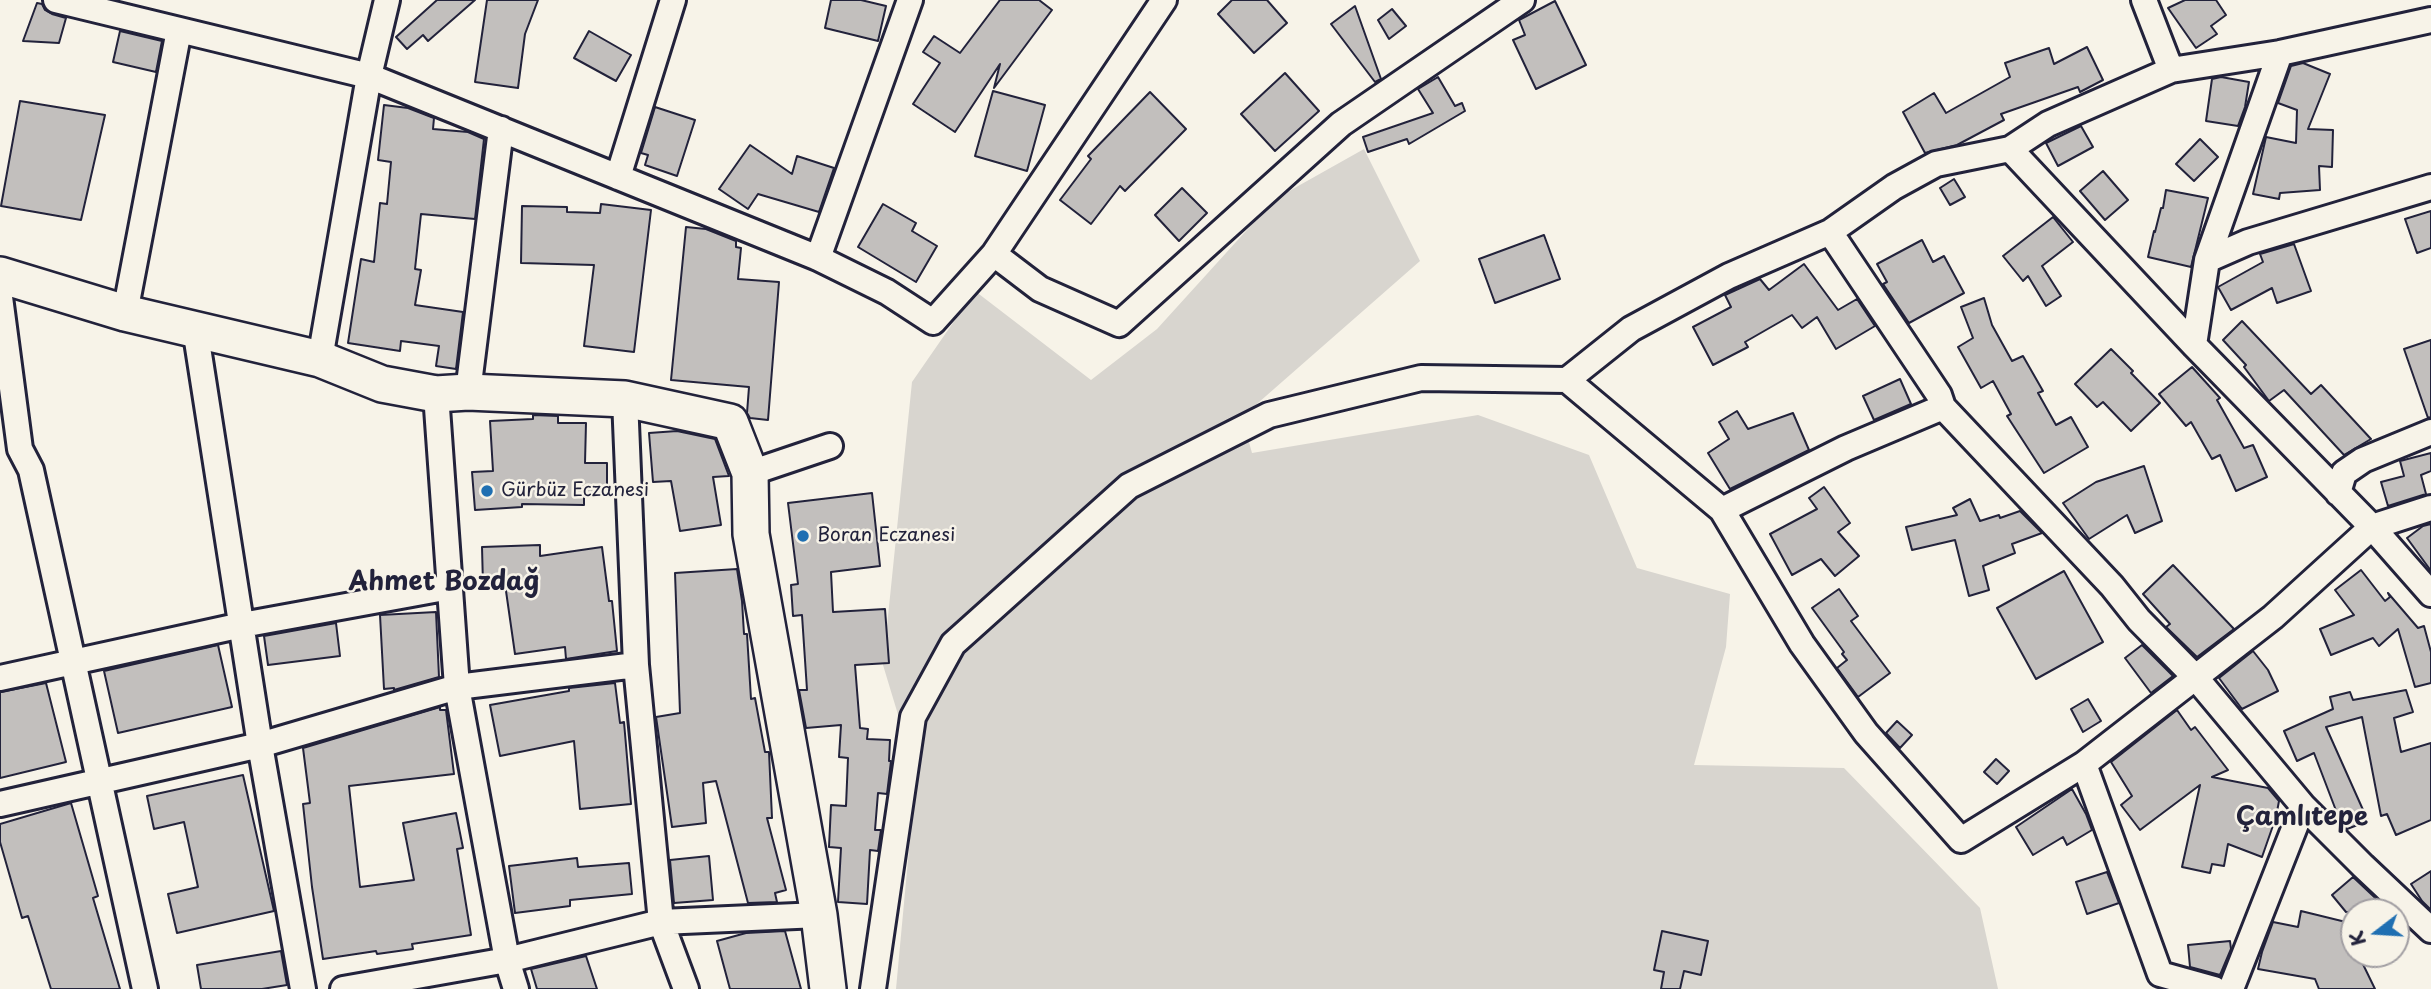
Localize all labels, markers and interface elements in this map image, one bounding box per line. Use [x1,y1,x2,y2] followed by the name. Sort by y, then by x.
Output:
[501,480,649,502] place label: Gürbüz Eczanesi
[479,483,495,499] marker: Gürbüz Eczanesi
[817,525,955,547] place label: Boran Eczanesi
[795,528,811,544] marker: Boran Eczanesi
[349,567,539,599] district label: Ahmet Bozdağ
[2236,802,2368,834] district label: Çamlıtepe
[2340,898,2410,968] north arrow
[2341,928,2372,949] text: K

